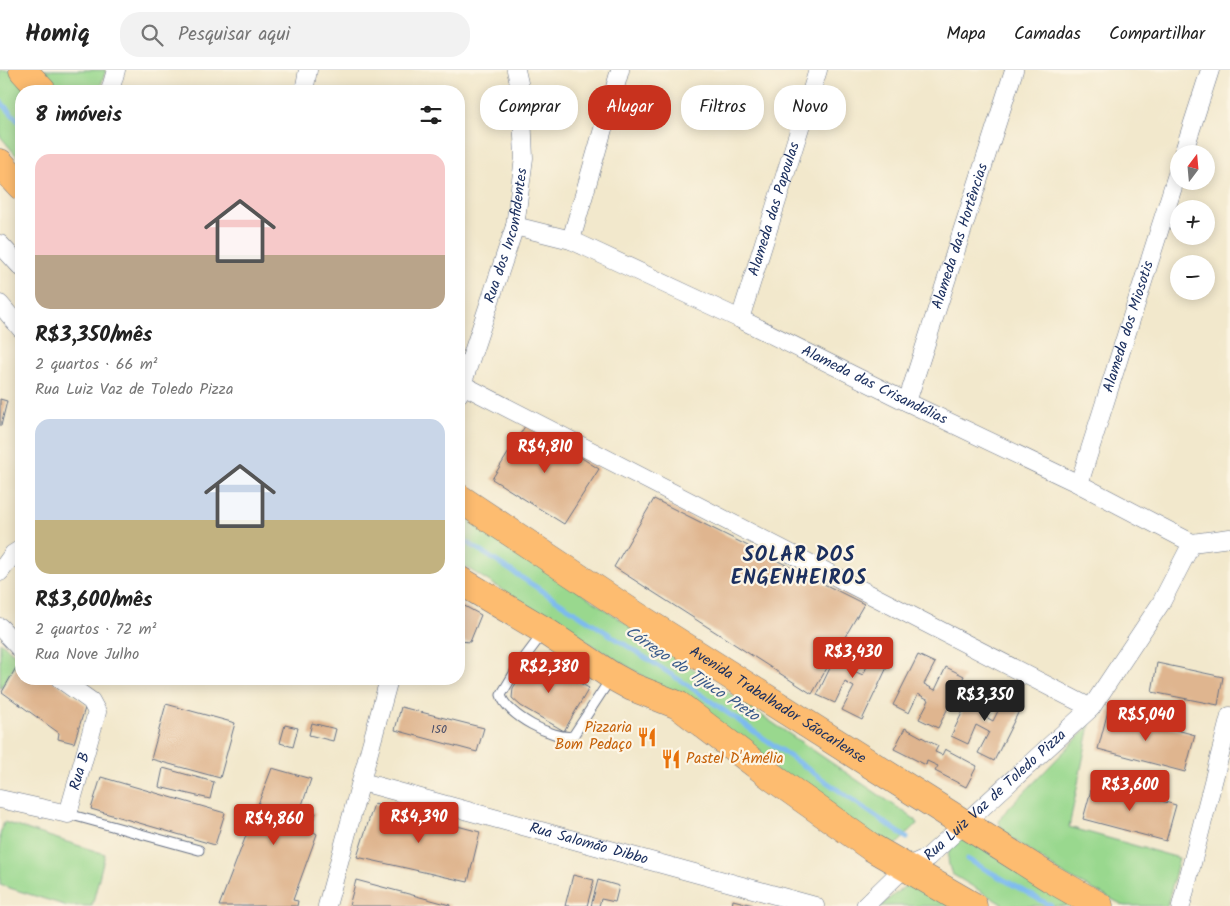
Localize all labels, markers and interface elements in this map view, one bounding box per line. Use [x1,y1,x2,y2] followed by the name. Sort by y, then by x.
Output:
[120,12,470,57] search box
[25,15,90,54] text: Homiq
[178,20,290,50] text: Pesquisar aqui
[946,20,986,49] text: Mapa
[1014,20,1081,49] text: Camadas
[1109,20,1205,49] text: Compartilhar
[138,21,166,49] icon: search
[480,85,578,130] chip: Comprar
[588,85,671,130] chip: Alugar
[681,85,764,130] chip: Filtros
[774,85,846,130] chip: Novo
[35,99,122,132] text: 8 imóveis
[417,101,445,129] icon: filters
[742,138,807,279] street label: Alameda das Papoulas
[1170,145,1215,190] north arrow
[1170,145,1215,300] map controls
[926,160,995,312] street label: Alameda das Hortências
[478,166,535,306] street label: Rua dos Inconfidentes
[195,186,285,276] icon: home
[1170,200,1215,245] button: +
[1170,255,1215,300] button: −
[1097,257,1161,396] street label: Alameda dos Miosotis
[35,319,152,352] text: R$3,350/mês
[797,339,952,432] street label: Alameda das Crisandálias
[35,352,158,377] text: 2 quartos · 66 m²
[35,377,233,402] text: Rua Luiz Vaz de Toledo Pizza
[499,432,591,474] pin: R$4,810
[518,435,572,460] text: R$4,810
[195,451,285,541] icon: home
[731,540,867,595] district label: SOLAR DOS ENGENHEIROS
[35,584,152,617] text: R$3,600/mês
[35,617,156,642] text: 2 quartos · 72 m²
[620,620,766,729] water label: Córrego do Tijuco Preto
[807,636,899,679] pin: R$3,430
[684,640,871,771] street label: Avenida Trabalhador Sãocarlense
[824,640,882,665] text: R$3,430
[35,642,139,667] text: Rua Nove Julho
[503,652,595,694] pin: R$2,380
[519,655,579,680] text: R$2,380
[939,680,1031,722] pin: R$3,350
[956,683,1014,708] text: R$3,350
[1100,700,1192,742] pin: R$5,040
[1118,703,1174,728] text: R$5,040
[555,716,632,757] place label: Pizzaria Bom Pedaço
[431,720,447,739] house number: 150
[918,724,1072,867] street label: Rua Luiz Vaz de Toledo Pizza
[636,726,658,748] restaurant icon: Pizzaria Bom Pedaço
[686,747,784,771] place label: Pastel D'Amélia
[660,748,682,770] restaurant icon: Pastel D'Amélia
[63,749,97,793] street label: Rua B
[1084,770,1176,812] pin: R$3,600
[1101,773,1159,798] text: R$3,600
[373,802,465,844] pin: R$4,390
[228,804,320,846] pin: R$4,860
[390,805,448,830] text: R$4,390
[245,807,303,832] text: R$4,860
[527,816,651,872] street label: Rua Salomão Dibbo

